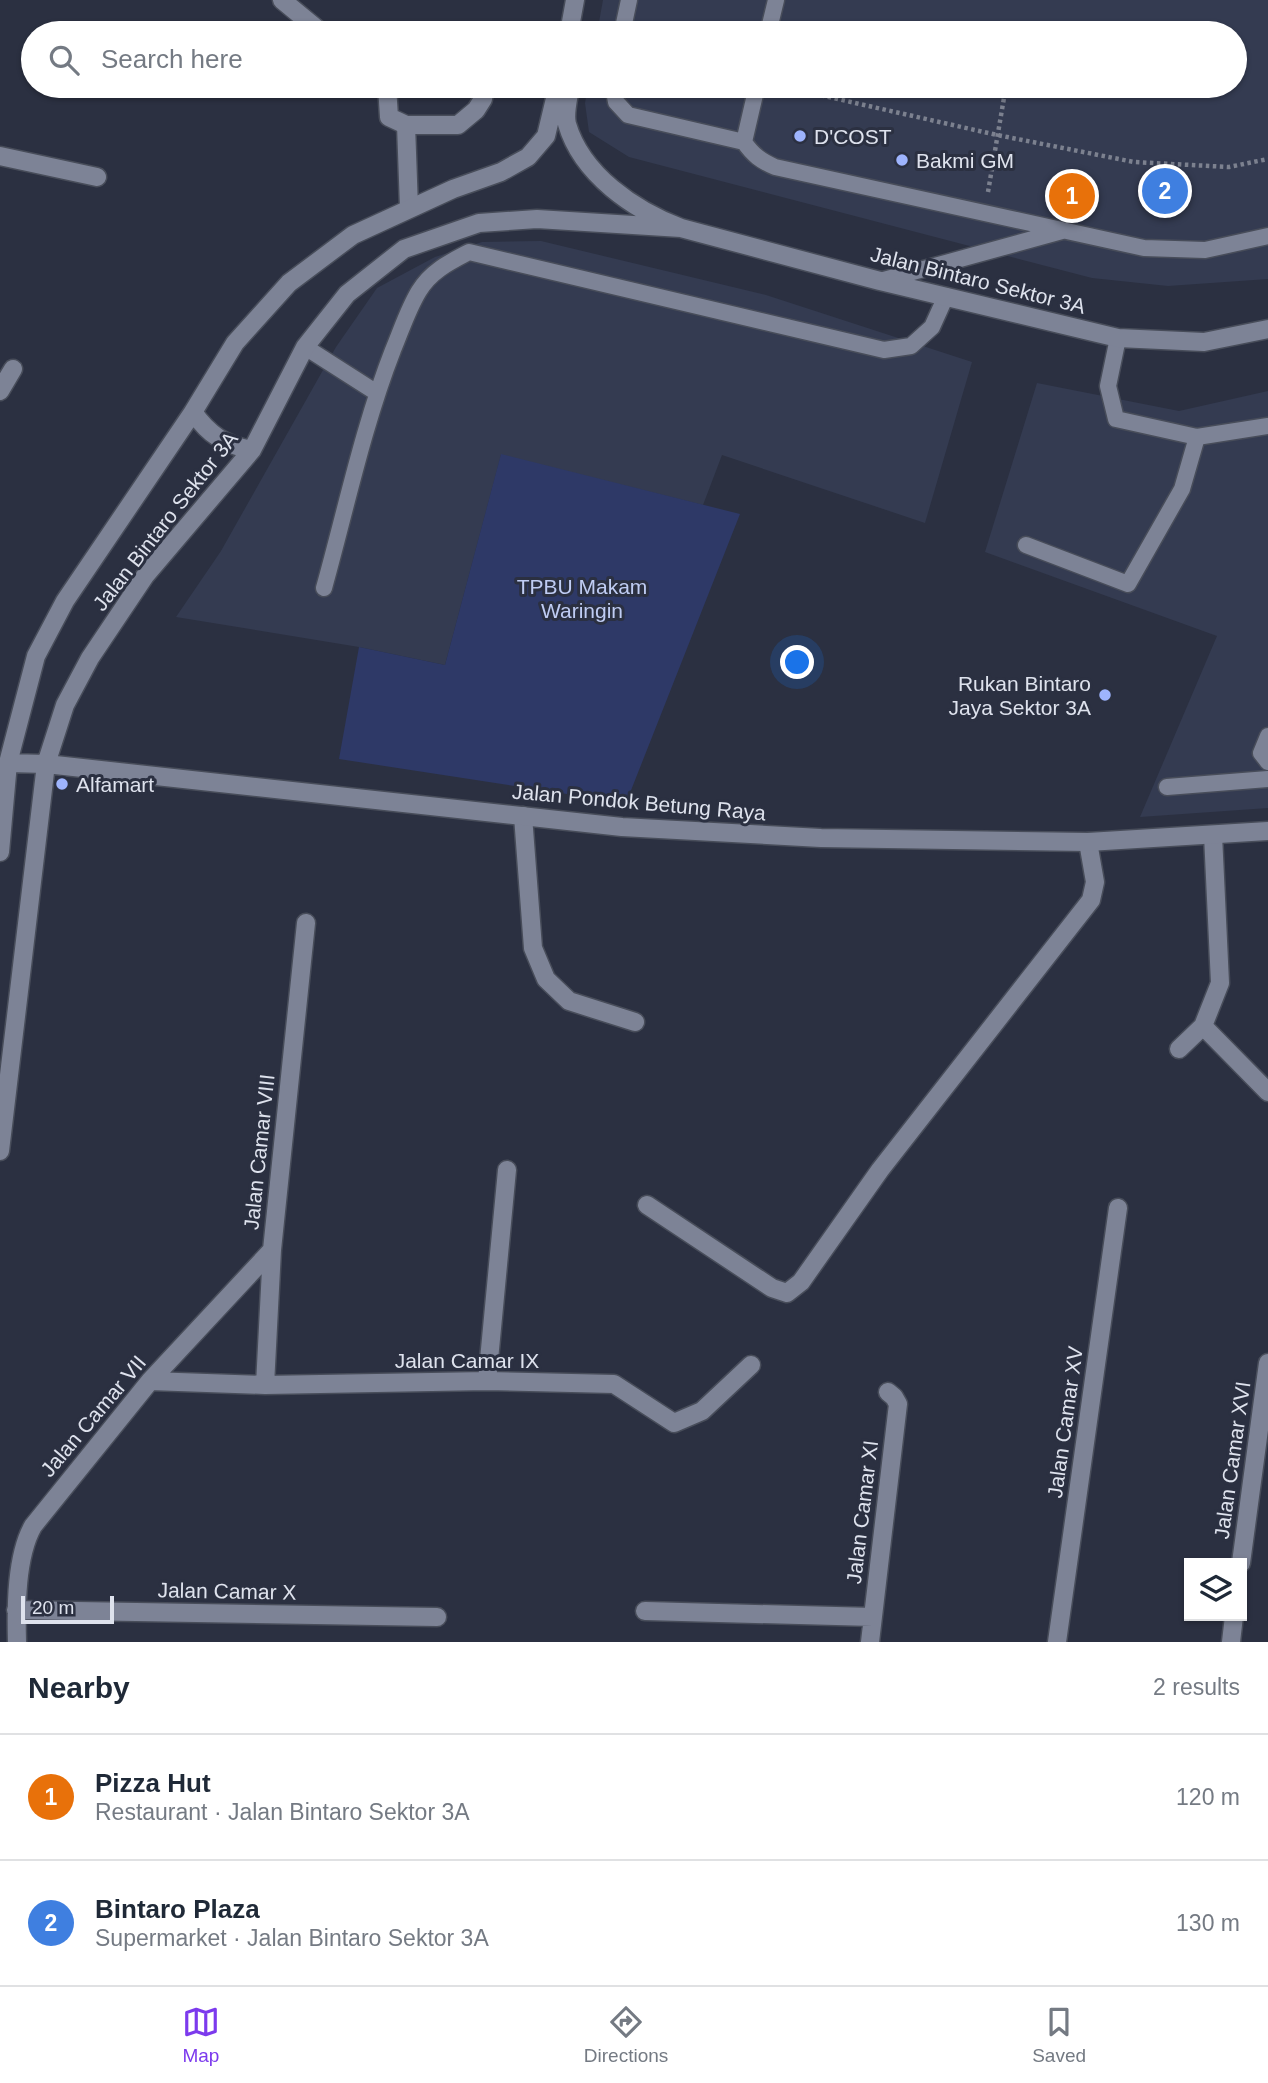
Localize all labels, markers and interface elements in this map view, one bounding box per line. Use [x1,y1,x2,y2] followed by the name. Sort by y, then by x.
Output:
[21,21,1247,98] search box
[45,41,83,79] icon: search
[101,44,243,74] text: Search here
[814,125,892,148] place label: D'COST
[792,128,808,144] marker: D'COST
[916,149,1014,172] place label: Bakmi GM
[894,152,910,168] marker: Bakmi GM
[1142,165,1188,217] pin: 2
[1049,170,1095,222] pin: 1
[868,242,1088,318] street label: Jalan Bintaro Sektor 3A
[88,427,242,615] street label: Jalan Bintaro Sektor 3A
[517,575,647,622] park label: TPBU Makam Waringin
[780,645,814,679] your location
[949,672,1091,719] place label: Rukan Bintaro Jaya Sektor 3A
[1097,687,1113,703] marker: Rukan Bintaro Jaya Sektor 3A
[76,773,154,796] place label: Alfamart
[54,776,70,792] marker: Alfamart
[511,779,767,825] street label: Jalan Pondok Betung Raya
[239,1073,279,1231] street label: Jalan Camar VIII
[1043,1345,1087,1499] street label: Jalan Camar XV
[395,1349,539,1372] street label: Jalan Camar IX
[36,1351,150,1481] street label: Jalan Camar VII
[1210,1380,1254,1540] street label: Jalan Camar XVI
[842,1439,882,1585] street label: Jalan Camar XI
[1184,1558,1247,1621] map controls
[1184,1558,1247,1621] button: layers
[157,1578,297,1604] street label: Jalan Camar X
[21,1593,114,1625] scale bar
[32,1597,74,1618] text: 20 m
[28,1671,130,1704] text: Nearby
[1153,1674,1240,1700] text: 2 results
[95,1768,211,1798] text: Pizza Hut
[45,1784,57,1810] text: 1
[1176,1784,1240,1810] text: 120 m
[95,1799,470,1825] text: Restaurant · Jalan Bintaro Sektor 3A
[95,1894,260,1924] text: Bintaro Plaza
[45,1910,57,1936] text: 2
[1176,1910,1240,1936] text: 130 m
[95,1925,489,1951] text: Supermarket · Jalan Bintaro Sektor 3A
[182,2003,220,2067] tab: Map
[584,2003,668,2067] tab: Directions
[1032,2003,1086,2067] tab: Saved

